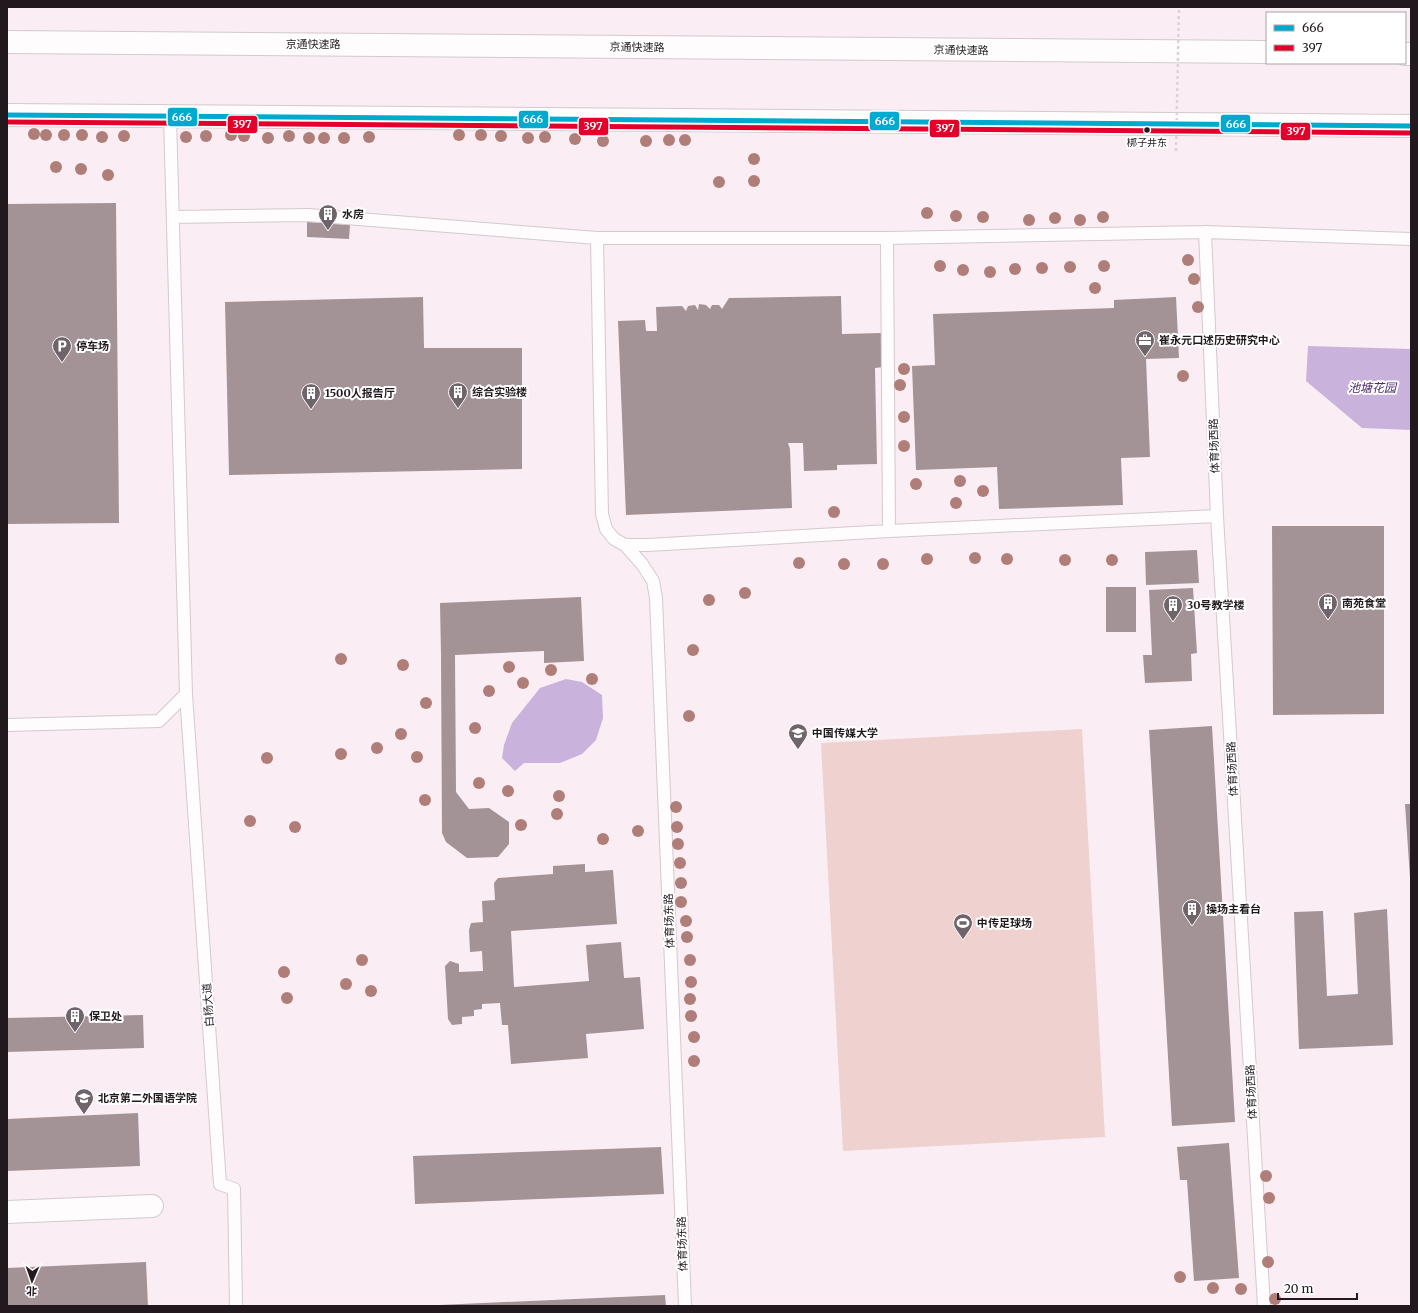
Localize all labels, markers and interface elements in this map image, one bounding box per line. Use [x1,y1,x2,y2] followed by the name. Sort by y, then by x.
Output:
[1266,12,1406,64] legend
[1302,20,1324,35] text: 666
[286,37,341,51] street label: 京通快速路
[609,40,665,54] street label: 京通快速路
[1302,40,1323,55] text: 397
[933,43,989,57] street label: 京通快速路
[167,107,198,127] line badge: 666
[172,110,192,124] text: 666
[518,110,549,129] line badge: 666
[869,111,900,131] line badge: 666
[523,112,543,126] text: 666
[875,114,895,128] text: 666
[1220,114,1251,133] line badge: 666
[227,115,258,134] line badge: 397
[232,117,252,131] text: 397
[578,117,609,136] line badge: 397
[1226,117,1246,131] text: 666
[583,119,603,133] text: 397
[929,119,960,138] line badge: 397
[935,121,955,135] text: 397
[1280,122,1311,141] line badge: 397
[1286,124,1306,138] text: 397
[1142,125,1152,135] marker: 梆子井东
[1127,136,1167,149] place label: 梆子井东
[317,203,339,231] building icon: 水房
[342,207,364,221] place label: 水房
[1134,329,1156,357] office icon: 崔永元口述历史研究中心
[1159,333,1280,347] place label: 崔永元口述历史研究中心
[51,335,73,363] parking icon: 停车场
[76,339,109,353] place label: 停车场
[1348,380,1398,395] water label: 池塘花园
[447,381,469,409] building icon: 综合实验楼
[300,382,322,410] building icon: 1500人报告厅
[472,385,527,399] place label: 综合实验楼
[325,386,395,400] place label: 1500人报告厅
[1206,418,1222,474] street label: 体育场西路
[1317,592,1339,620] building icon: 南苑食堂
[1162,594,1184,622] building icon: 30号教学楼
[1342,596,1386,610] place label: 南苑食堂
[1187,598,1244,612] place label: 30号教学楼
[787,722,809,750] school or university icon: 中国传媒大学
[812,726,878,740] place label: 中国传媒大学
[1224,741,1240,797] street label: 体育场西路
[661,893,677,949] street label: 体育场东路
[1181,898,1203,926] building icon: 操场主看台
[1206,902,1261,916] place label: 操场主看台
[952,912,974,940] sports icon: 中传足球场
[977,916,1032,930] place label: 中传足球场
[199,983,217,1027] street label: 白杨大道
[64,1005,86,1033] building icon: 保卫处
[89,1009,122,1023] place label: 保卫处
[1243,1064,1259,1120] street label: 体育场西路
[73,1087,95,1115] school or university icon: 北京第二外国语学院
[98,1091,197,1105] place label: 北京第二外国语学院
[674,1216,690,1272] street label: 体育场东路
[12,1261,52,1301] north arrow
[1278,1275,1357,1301] scale bar
[1284,1281,1313,1296] text: 20 m
[26,1284,37,1298] text: 北

